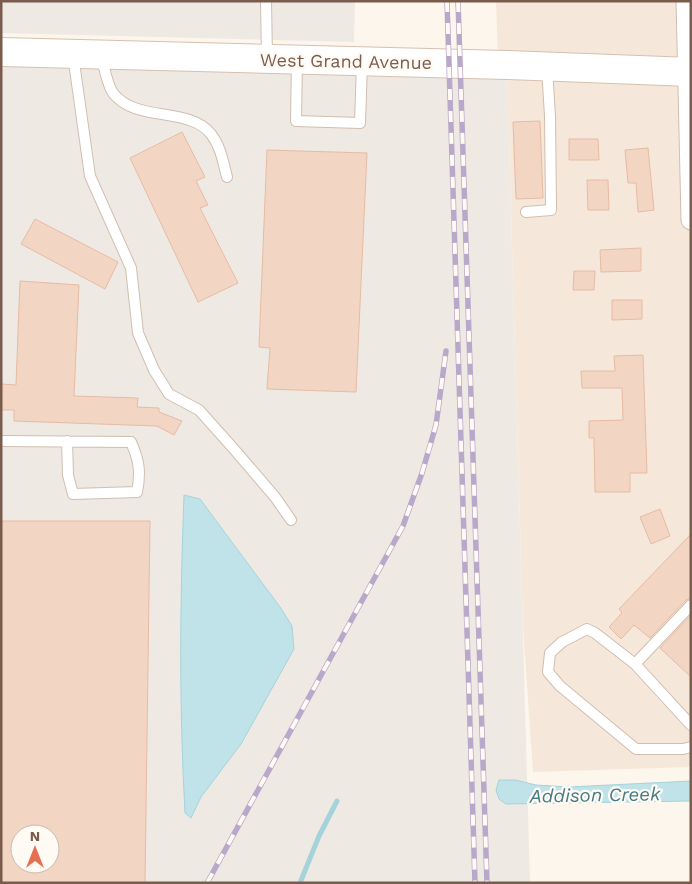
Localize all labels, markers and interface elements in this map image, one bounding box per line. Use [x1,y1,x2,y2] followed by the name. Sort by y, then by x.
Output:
[260,49,432,73] street label: West Grand Avenue
[528,782,661,808] water label: Addison Creek
[10,824,60,874] north arrow
[30,828,40,844] text: N

